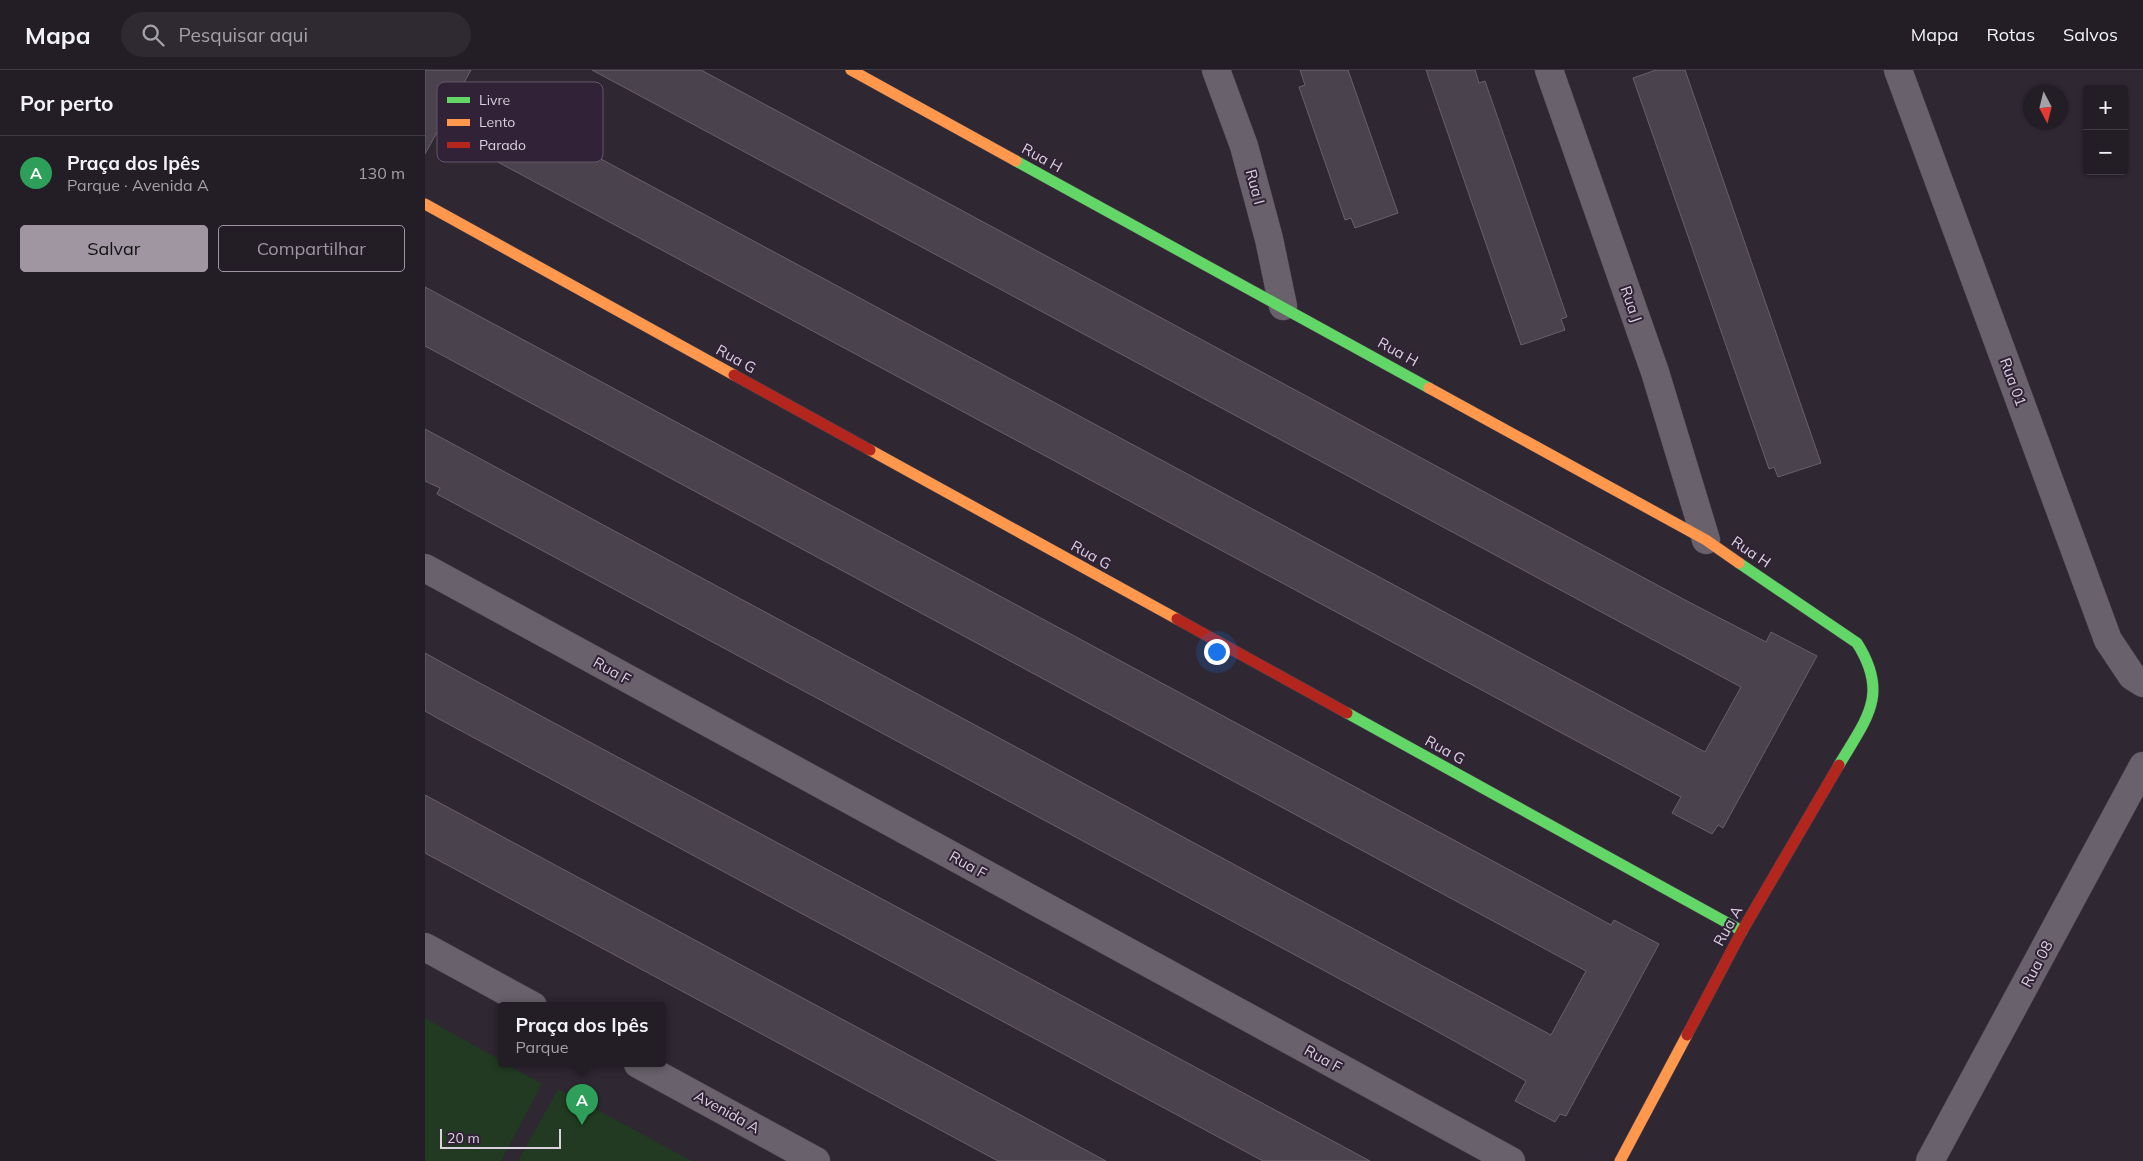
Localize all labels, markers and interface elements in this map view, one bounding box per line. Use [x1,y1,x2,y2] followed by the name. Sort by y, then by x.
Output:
[121,12,471,57] search box
[25,20,91,50] text: Mapa
[139,21,167,49] icon: search
[179,23,308,47] text: Pesquisar aqui
[1911,23,1959,46] text: Mapa
[1987,23,2035,46] text: Rotas
[2063,23,2118,46] text: Salvos
[437,82,603,162] legend
[2023,85,2068,130] north arrow
[2083,85,2128,175] map controls
[2083,85,2128,130] button: +
[20,90,114,116] text: Por perto
[479,91,510,109] text: Livre
[479,113,515,131] text: Lento
[2083,130,2128,175] button: −
[479,136,526,154] text: Parado
[1019,139,1066,176] street label: Rua H
[67,151,200,175] text: Praça dos Ipês
[30,163,42,183] text: A
[358,163,405,183] text: 130 m
[1242,167,1269,207] street label: Rua I
[67,175,209,195] text: Parque · Avenida A
[20,225,208,272] button: Salvar
[218,225,405,272] button: Compartilhar
[1616,283,1646,324] street label: Rua J
[1375,333,1422,370] street label: Rua H
[713,340,760,377] street label: Rua G
[1996,355,2031,409] street label: Rua 01
[1728,532,1775,572] street label: Rua H
[1068,536,1115,573] street label: Rua G
[1204,639,1230,665] your location
[590,652,635,689] street label: Rua F
[1422,731,1469,768] street label: Rua G
[946,846,991,883] street label: Rua F
[1709,902,1746,949] street label: Rua A
[2016,937,2057,990] street label: Rua 08
[498,1002,666,1067] popup
[516,1013,648,1037] text: Praça dos Ipês
[516,1037,568,1057] text: Parque
[1301,1040,1346,1077] street label: Rua F
[566,1084,598,1125] pin: A
[691,1086,763,1137] street label: Avenida A
[440,1126,561,1149] scale bar
[447,1129,480,1147] text: 20 m

